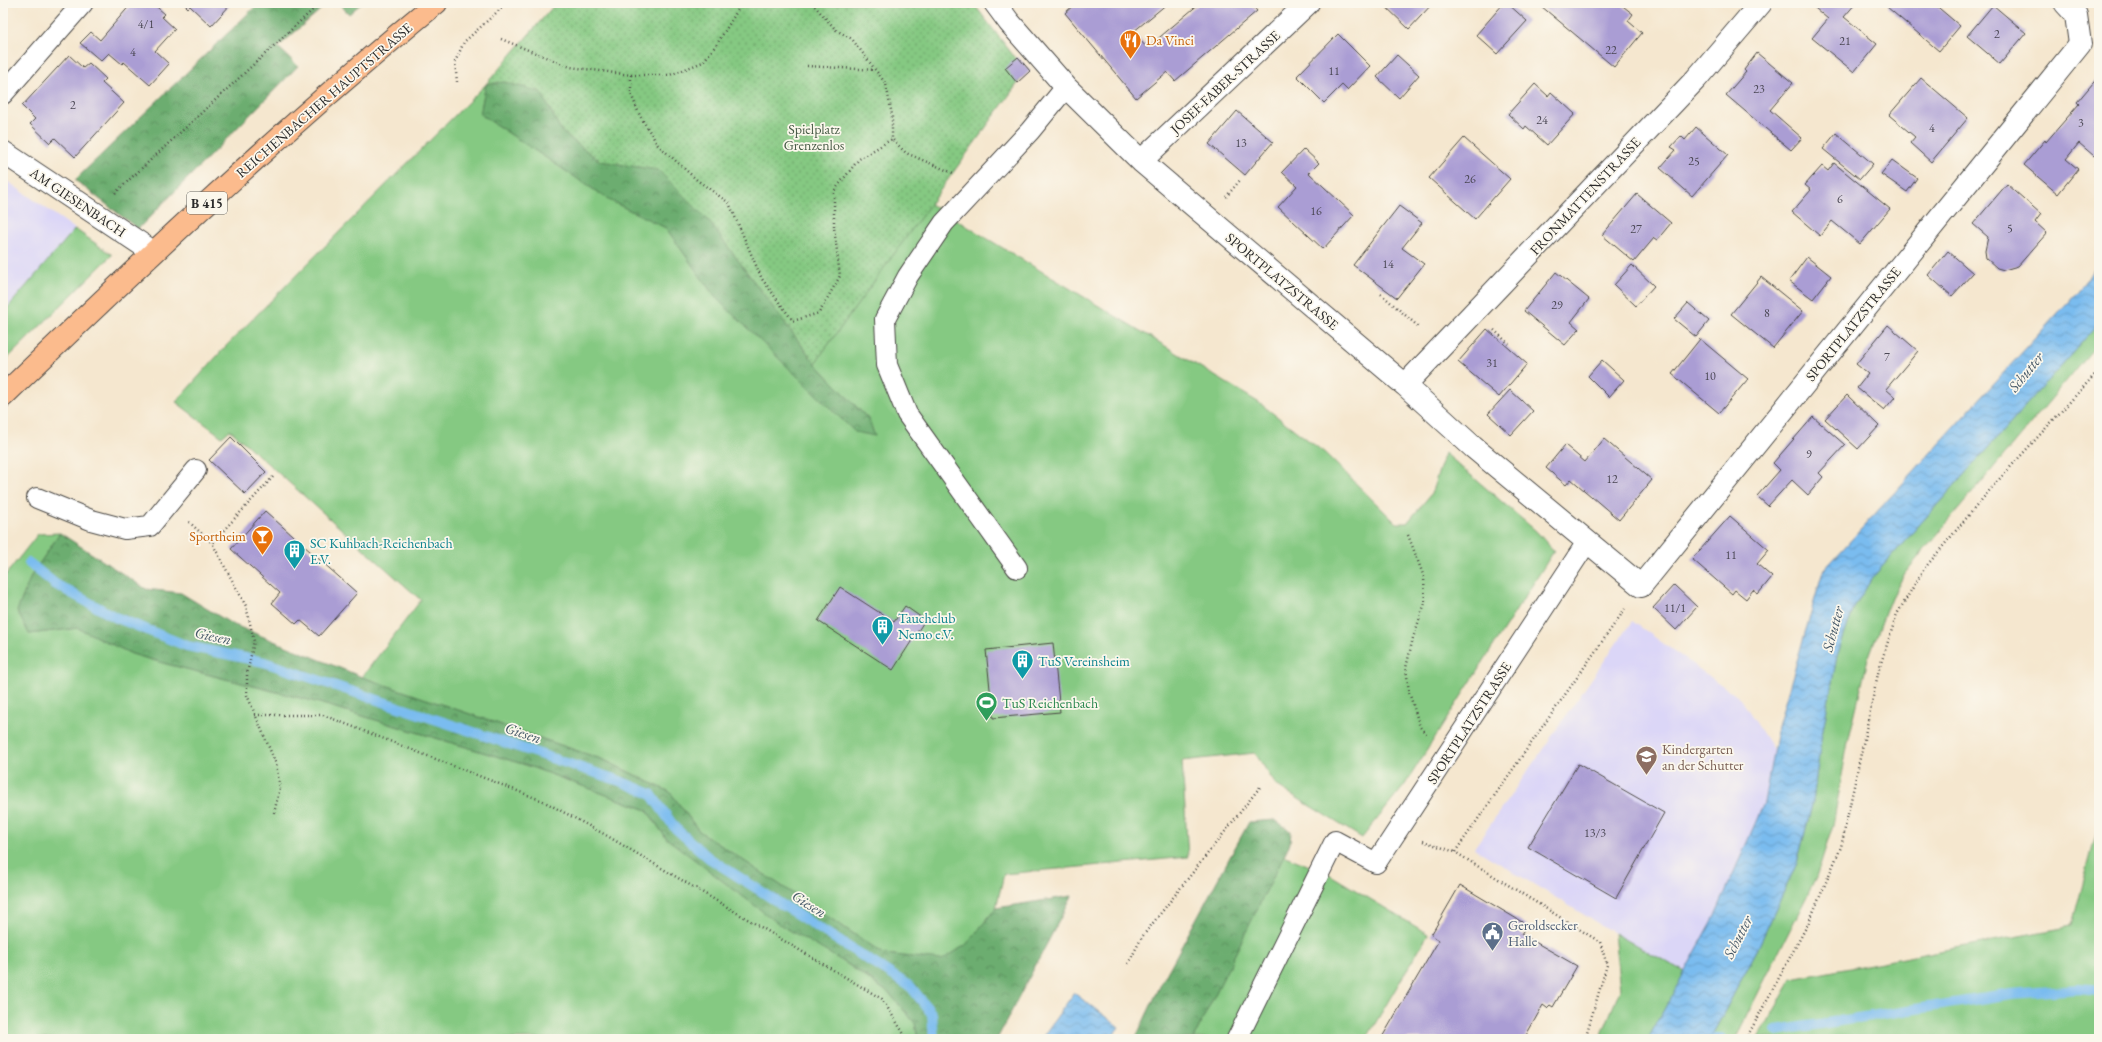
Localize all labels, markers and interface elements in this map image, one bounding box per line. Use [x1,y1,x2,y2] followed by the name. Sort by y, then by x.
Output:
[138,16,154,32] house number: 4/1
[232,18,416,182] street label: REICHENBACHER HAUPTSTRASSE
[1166,26,1284,138] street label: JOSEF-FABER-STRASSE
[1994,26,2000,42] house number: 2
[1118,27,1144,60] restaurant icon: Da Vinci
[1146,31,1195,49] place label: Da Vinci
[1839,33,1851,49] house number: 21
[1605,42,1617,58] house number: 22
[130,44,136,60] house number: 4
[1328,63,1340,79] house number: 11
[1753,81,1765,97] house number: 23
[70,97,76,113] house number: 2
[1536,112,1548,128] house number: 24
[2078,115,2084,131] house number: 3
[784,120,845,154] park label: Spielplatz Grenzenlos
[1929,120,1935,136] house number: 4
[1526,133,1644,259] street label: FRONMATTENSTRASSE
[1235,135,1247,151] house number: 13
[1688,153,1700,169] house number: 25
[26,163,130,241] street label: AM GIESENBACH
[1464,171,1476,187] house number: 26
[1837,191,1843,207] house number: 6
[187,192,227,214] road number: B 415
[1310,203,1322,219] house number: 16
[2007,220,2013,236] house number: 5
[1630,221,1642,237] house number: 27
[1222,228,1342,334] street label: SPORTPLATZSTRASSE
[1382,256,1394,272] house number: 14
[1801,263,1905,385] street label: SPORTPLATZSTRASSE
[1551,297,1563,313] house number: 29
[1764,305,1770,321] house number: 8
[2003,347,2048,396] water label: Schutter
[1884,349,1890,365] house number: 7
[1486,355,1498,371] house number: 31
[1704,368,1716,384] house number: 10
[1806,446,1812,462] house number: 9
[1606,471,1618,487] house number: 12
[249,523,275,556] bar icon: Sportheim
[189,527,246,545] place label: Sportheim
[310,534,453,568] place label: SC Kuhbach-Reichenbach E.V.
[281,538,307,571] building icon: SC Kuhbach-Reichenbach E.V.
[1725,547,1737,563] house number: 11
[1664,600,1686,616] house number: 11/1
[1817,603,1848,654] water label: Schutter
[898,609,955,643] place label: Tauchclub Nemo e.V.
[869,613,895,646] building icon: Tauchclub Nemo e.V.
[193,622,233,649] water label: Giesen
[1010,648,1036,681] building icon: TuS Vereinsheim
[1038,652,1130,670] place label: TuS Vereinsheim
[1423,658,1515,787] street label: SPORTPLATZSTRASSE
[973,690,999,723] sports icon: TuS Reichenbach
[1002,694,1098,712] place label: TuS Reichenbach
[503,718,544,747] water label: Giesen
[1662,740,1744,774] place label: Kindergarten an der Schutter
[1633,744,1659,777] school or university icon: Kindergarten an der Schutter
[1584,825,1606,841] house number: 13/3
[789,886,830,921] water label: Giesen
[1718,911,1757,962] water label: Schutter
[1508,916,1578,950] place label: Geroldsecker Halle
[1480,920,1506,953] public building icon: Geroldsecker Halle

